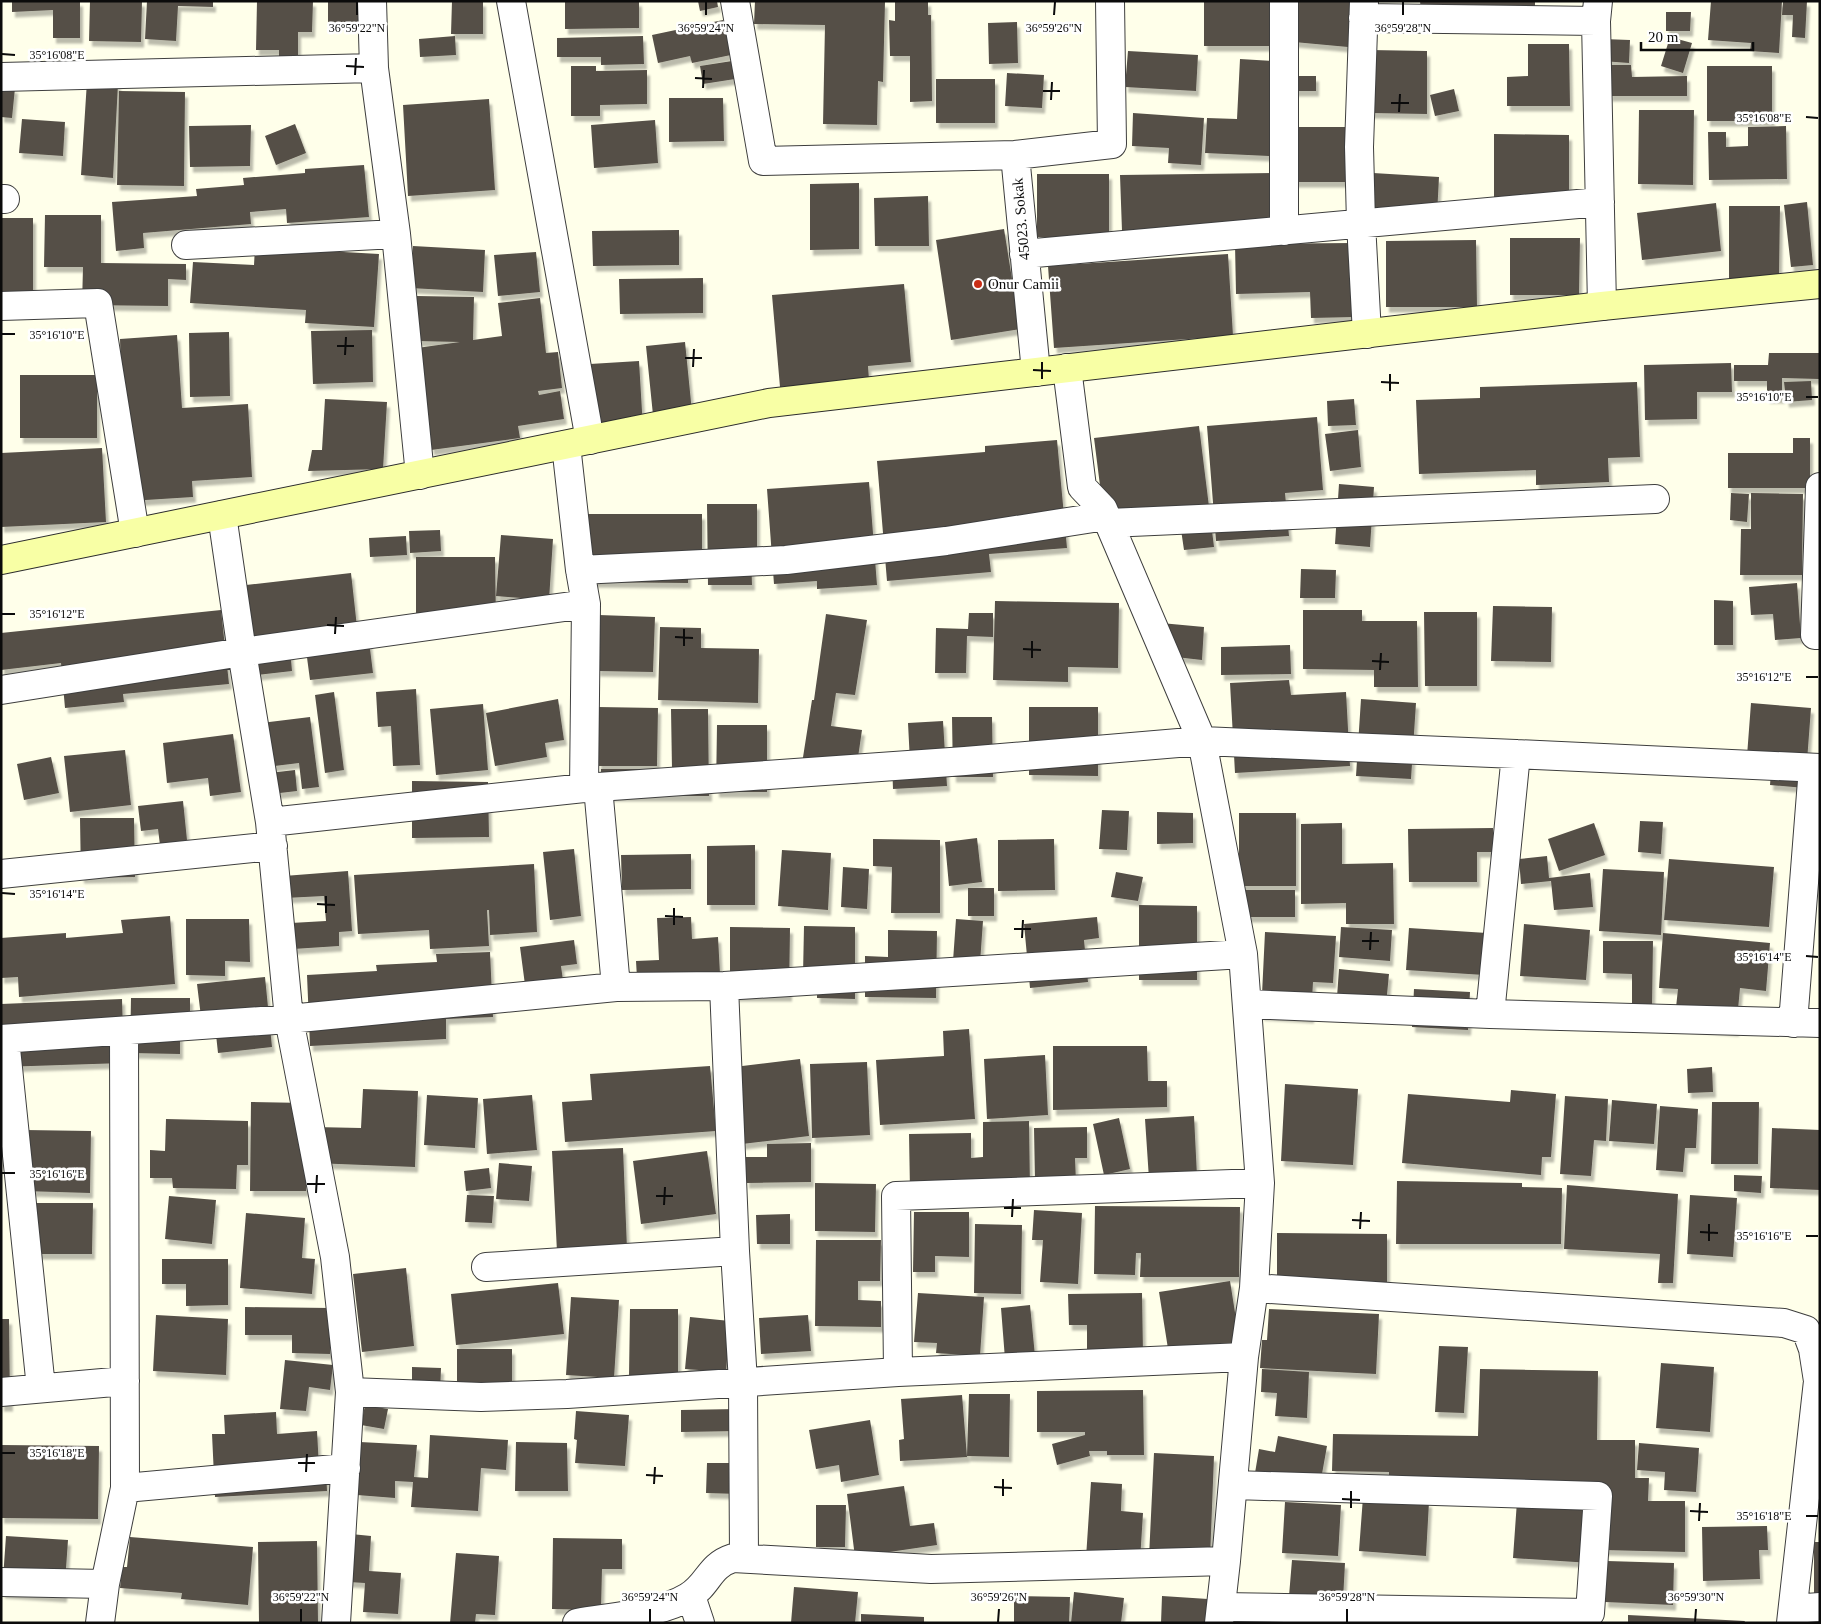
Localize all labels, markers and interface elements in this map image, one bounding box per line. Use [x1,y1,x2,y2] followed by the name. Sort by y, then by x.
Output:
[1641,20,1754,52] scale bar
[329,21,386,35] text: 36°59'22"N
[678,21,735,35] text: 36°59'24"N
[1026,21,1083,35] text: 36°59'26"N
[1375,21,1432,35] text: 36°59'28"N
[1648,29,1679,45] text: 20 m
[29,48,85,62] text: 35°16'08"E
[1736,111,1792,125] text: 35°16'08"E
[1009,177,1033,261] street label: 45023. Sokak
[988,276,1059,292] place label: Onur Camii
[972,278,984,290] marker: Onur Camii
[29,328,85,342] text: 35°16'10"E
[1736,390,1792,404] text: 35°16'10"E
[29,607,85,621] text: 35°16'12"E
[1736,670,1792,684] text: 35°16'12"E
[29,887,85,901] text: 35°16'14"E
[1736,950,1792,964] text: 35°16'14"E
[29,1167,85,1181] text: 35°16'16"E
[1736,1229,1792,1243] text: 35°16'16"E
[29,1446,85,1460] text: 35°16'18"E
[1736,1509,1792,1523] text: 35°16'18"E
[273,1590,330,1604] text: 36°59'22"N
[622,1590,679,1604] text: 36°59'24"N
[971,1590,1028,1604] text: 36°59'26"N
[1319,1590,1376,1604] text: 36°59'28"N
[1668,1590,1725,1604] text: 36°59'30"N

